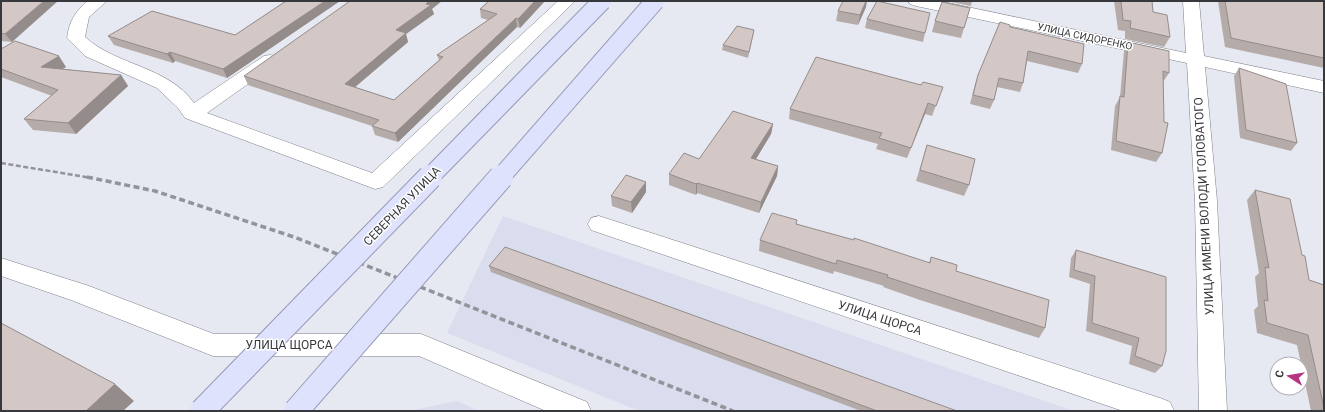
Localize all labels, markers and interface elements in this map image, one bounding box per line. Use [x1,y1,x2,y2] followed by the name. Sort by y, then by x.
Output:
[1036,21,1134,52] street label: УЛИЦА СИДОРЕНКО
[1191,97,1217,315] street label: УЛИЦА ИМЕНИ ВОЛОДИ ГОЛОВАТОГО
[361,163,443,248] street label: СЕВЕРНАЯ УЛИЦА
[836,298,924,338] street label: УЛИЦА ЩОРСА
[245,338,333,352] street label: УЛИЦА ЩОРСА
[1269,356,1309,396] north arrow
[1273,369,1287,379] text: С

